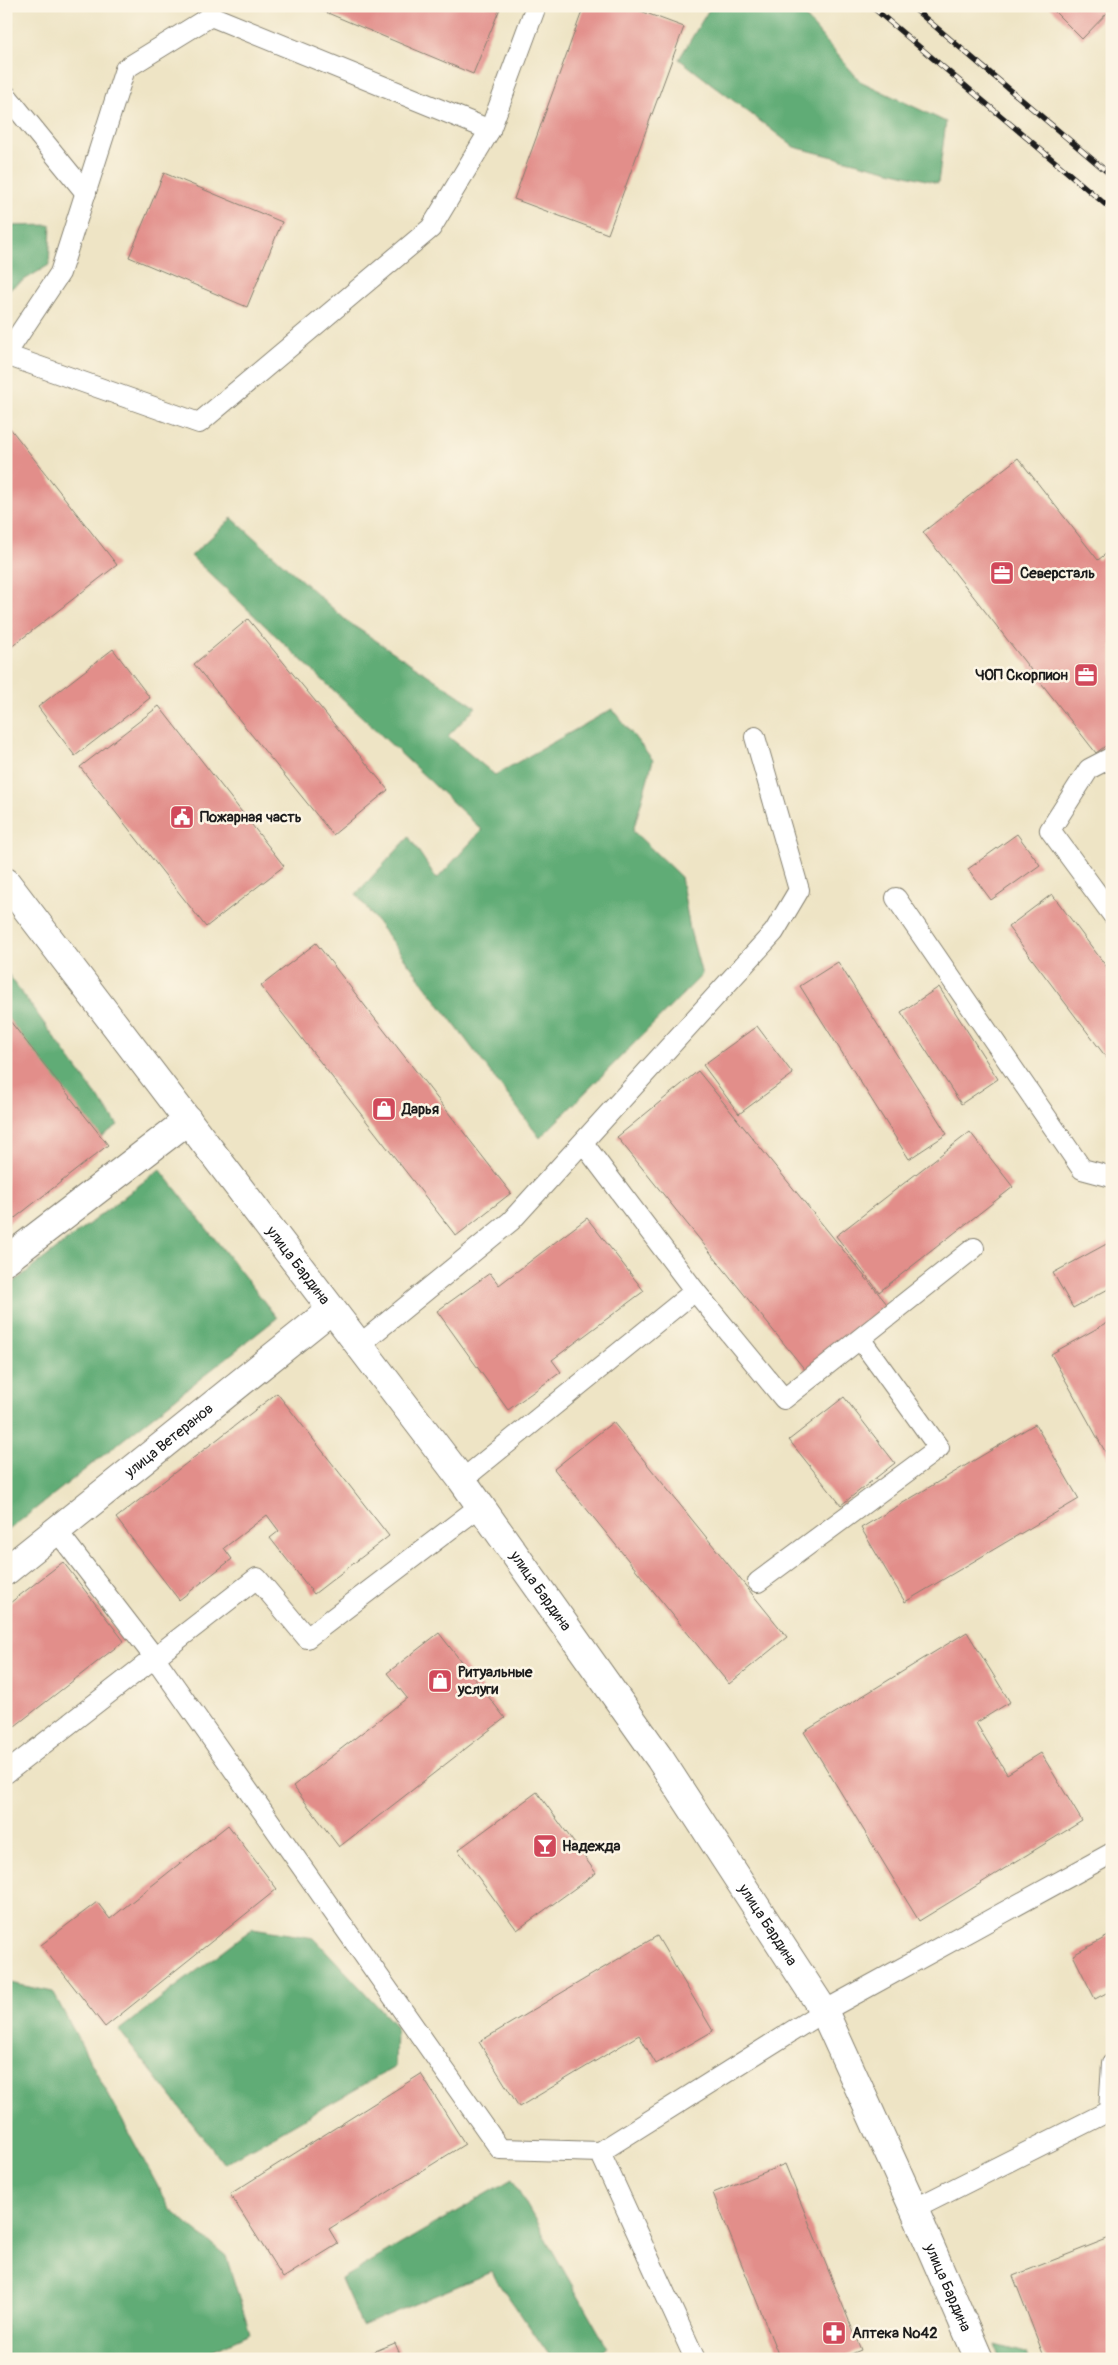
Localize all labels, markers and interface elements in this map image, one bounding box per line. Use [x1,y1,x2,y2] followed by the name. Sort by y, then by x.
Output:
[989,560,1015,586] office icon: Северсталь
[1020,564,1095,583] place label: Северсталь
[1073,662,1099,688] office icon: ЧОП Скорпион
[975,666,1069,685] place label: ЧОП Скорпион
[169,804,195,830] public building icon: Пожарная часть
[200,808,302,827] place label: Пожарная часть
[371,1096,397,1122] shop icon: Дарья
[401,1100,439,1119] place label: Дарья
[261,1222,334,1309] street label: улица Бардина
[120,1399,218,1483] street label: улица Ветеранов
[505,1547,575,1635] street label: улица Бардина
[457,1663,533,1699] place label: Ритуальные услуги
[427,1668,453,1694] shop icon: Ритуальные услуги
[532,1833,558,1859] bar icon: Надежда
[562,1837,620,1856] place label: Надежда
[733,1880,801,1970] street label: улица Бардина
[920,2240,975,2335] street label: улица Бардина
[821,2320,847,2346] pharmacy icon: Аптека №42
[852,2324,938,2343] place label: Аптека №42

